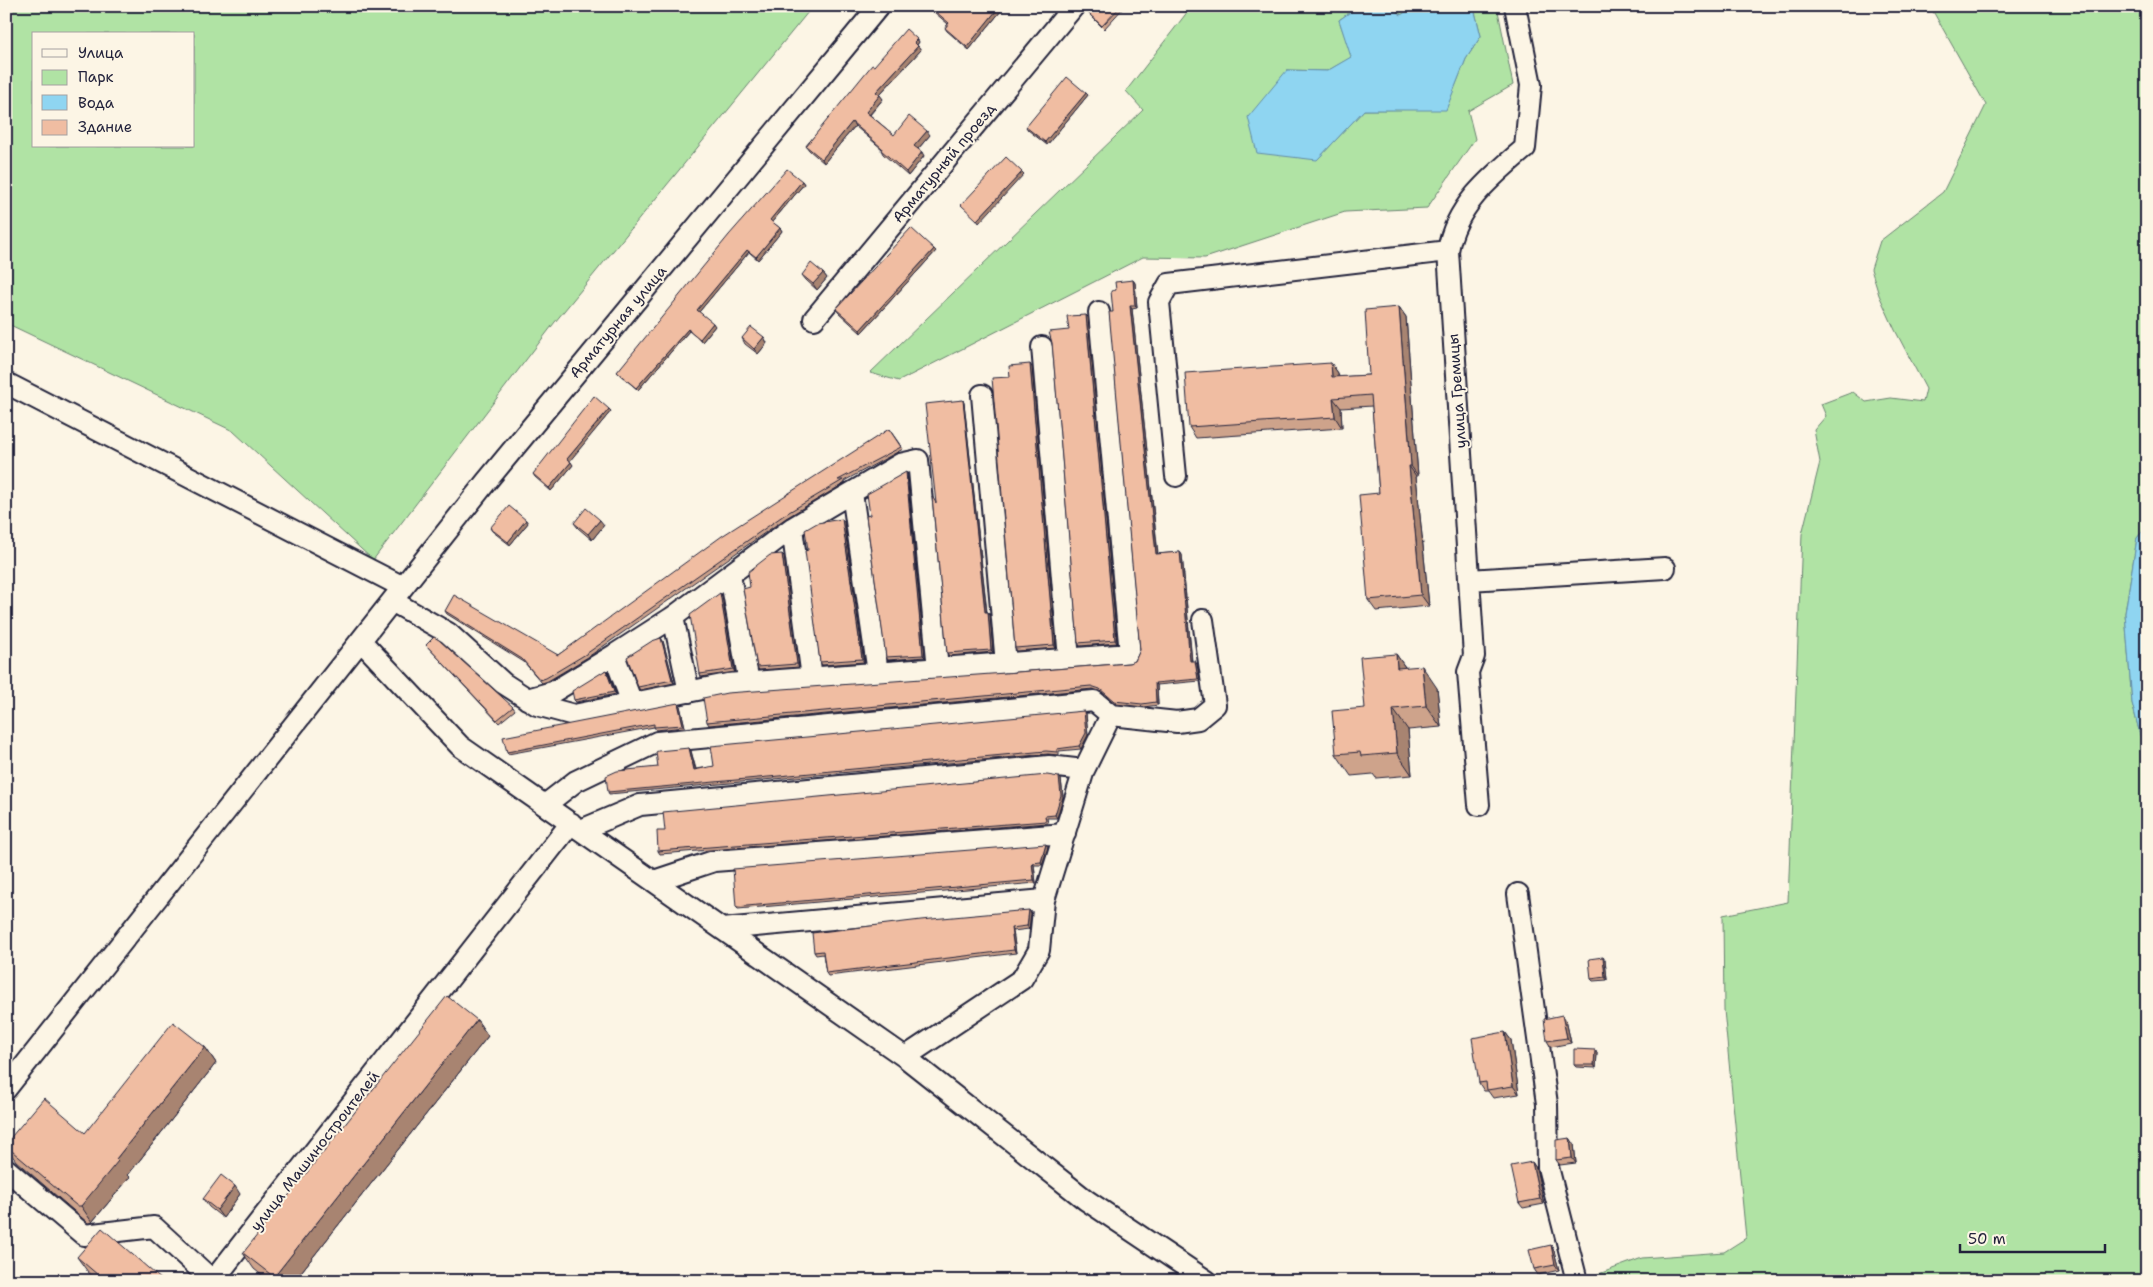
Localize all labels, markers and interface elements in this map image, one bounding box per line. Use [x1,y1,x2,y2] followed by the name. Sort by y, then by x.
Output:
[32,32,195,148] legend
[78,43,124,63] text: Улица
[78,67,114,87] text: Парк
[78,93,115,113] text: Вода
[888,99,1000,227] street label: Арматурный проезд
[78,117,132,137] text: Здание
[565,261,671,382] street label: Арматурная улица
[1443,333,1471,449] street label: улица Гремицы
[246,1067,384,1235] street label: улица Машиностроителей
[1960,1222,2106,1254] scale bar
[1968,1229,2006,1249] text: 50 m

